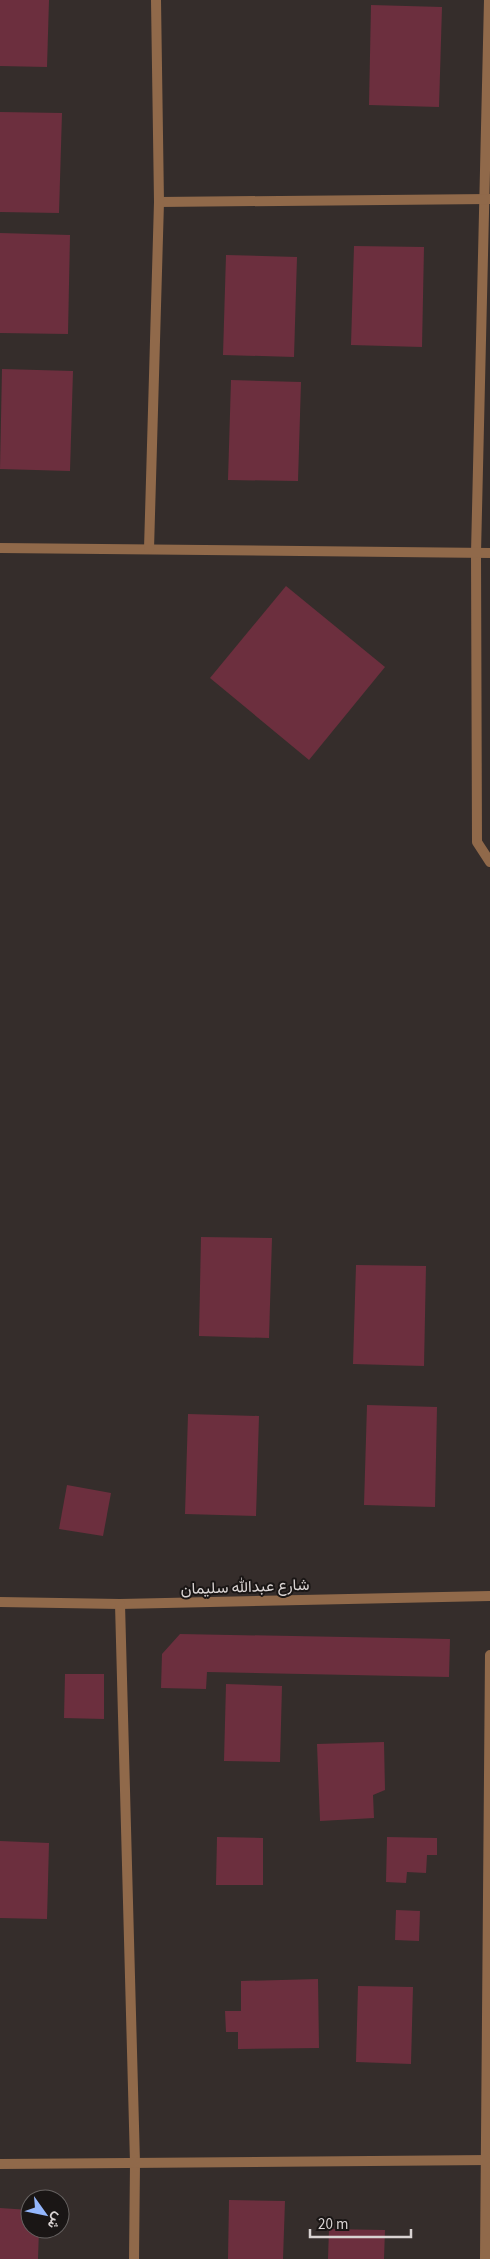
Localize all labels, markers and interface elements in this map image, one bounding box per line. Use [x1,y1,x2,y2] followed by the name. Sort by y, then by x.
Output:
[180,1574,310,1600] street label: شارع عبدالله سليمان
[20,2189,70,2239] north arrow
[310,2206,411,2238] scale bar
[42,2208,68,2233] text: ش
[318,2214,348,2235] text: 20 m

